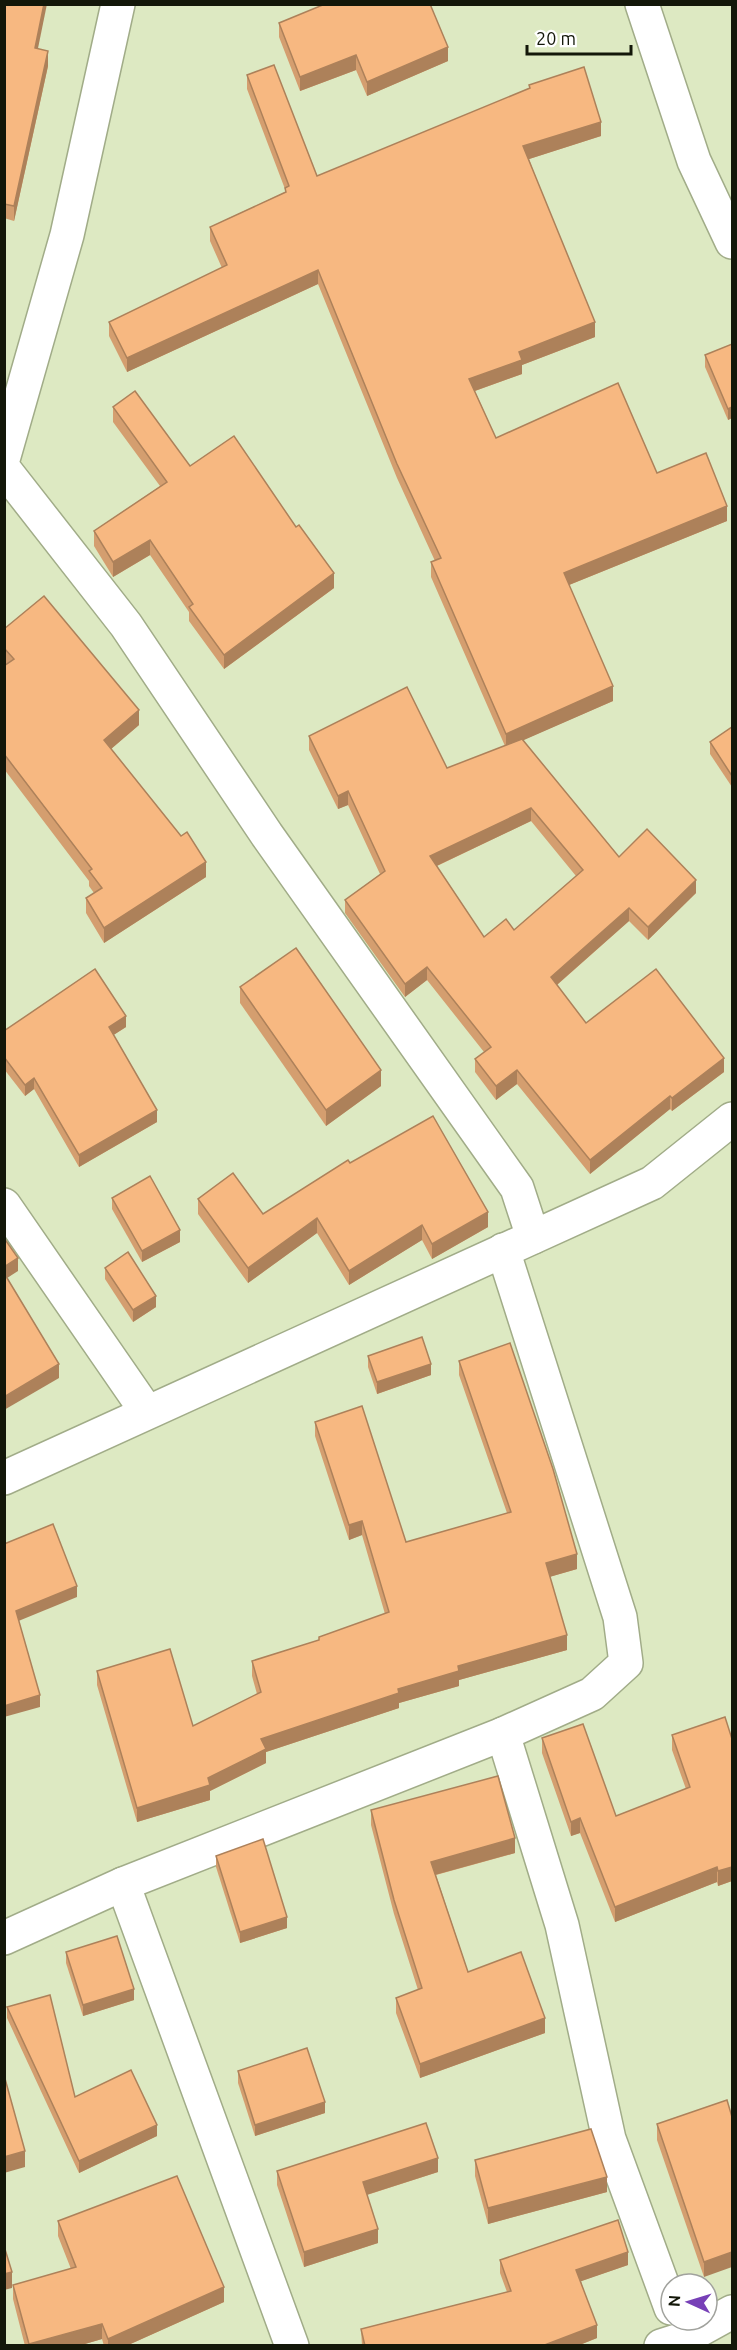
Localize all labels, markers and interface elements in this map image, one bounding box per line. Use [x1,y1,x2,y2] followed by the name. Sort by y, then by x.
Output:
[527,18,630,56] scale bar
[536,28,576,48] text: 20 m
[659,2272,719,2332] north arrow
[665,2294,683,2308] text: N

